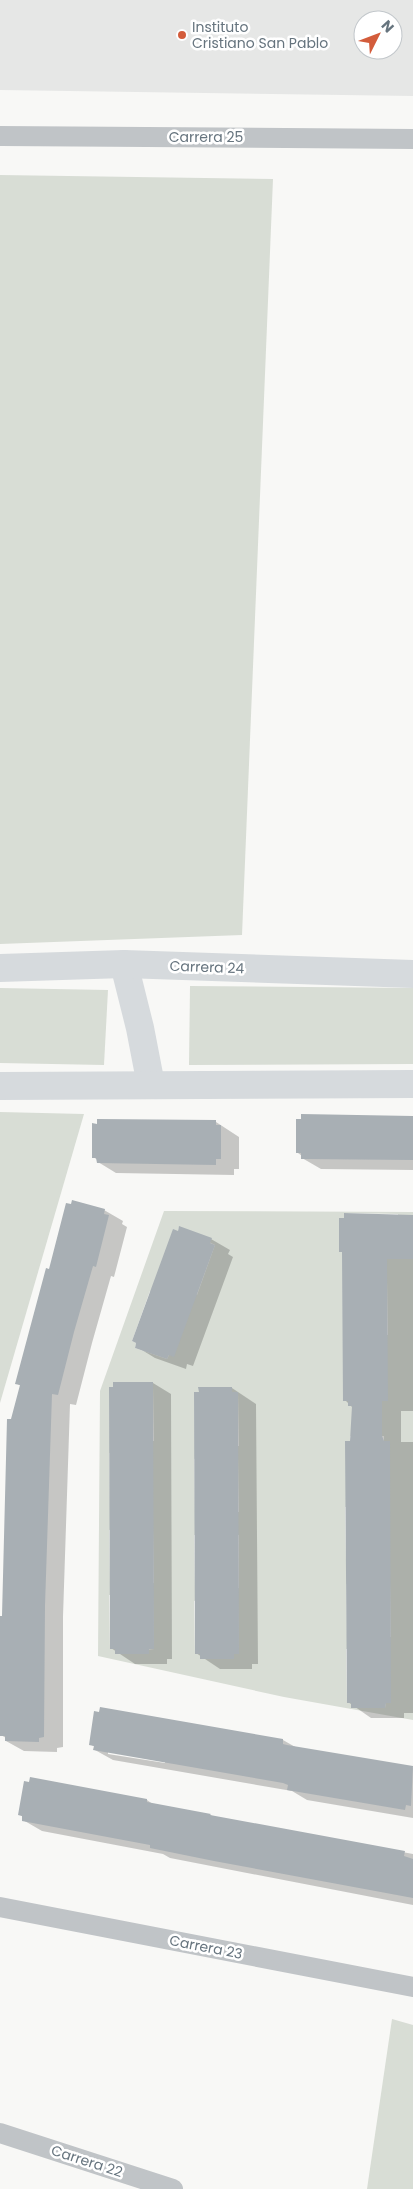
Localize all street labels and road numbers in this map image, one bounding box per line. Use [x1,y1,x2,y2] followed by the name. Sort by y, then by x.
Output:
[169,127,243,147] street label: Carrera 25
[169,956,245,978] street label: Carrera 24
[168,1930,244,1964] street label: Carrera 23
[49,2140,125,2182] street label: Carrera 22

